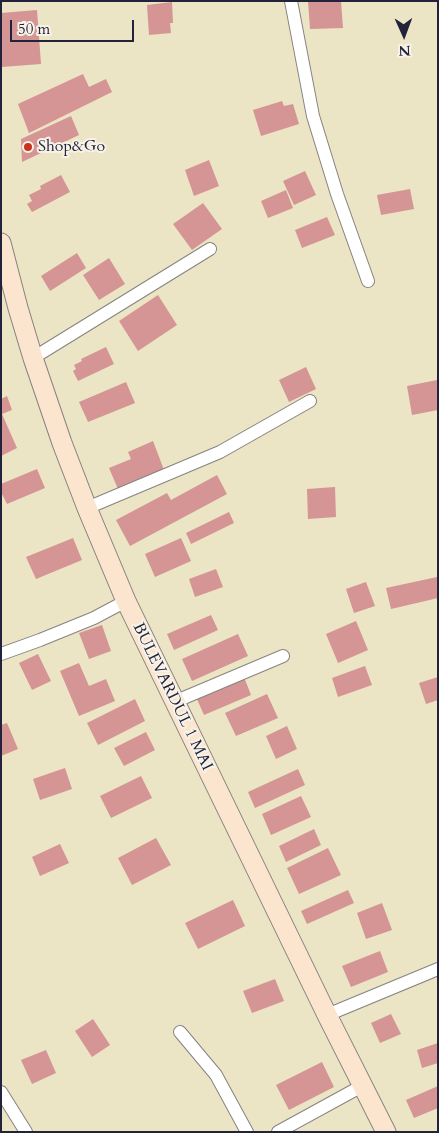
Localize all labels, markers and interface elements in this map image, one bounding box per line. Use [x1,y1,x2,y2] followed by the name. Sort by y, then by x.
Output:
[12,10,136,42] scale bar
[379,10,429,60] north arrow
[18,19,50,39] text: 50 m
[398,41,411,60] text: N
[38,137,105,157] place label: Shop&Go
[22,141,34,153] marker: Shop&Go
[128,620,216,774] street label: BULEVARDUL 1 MAI

